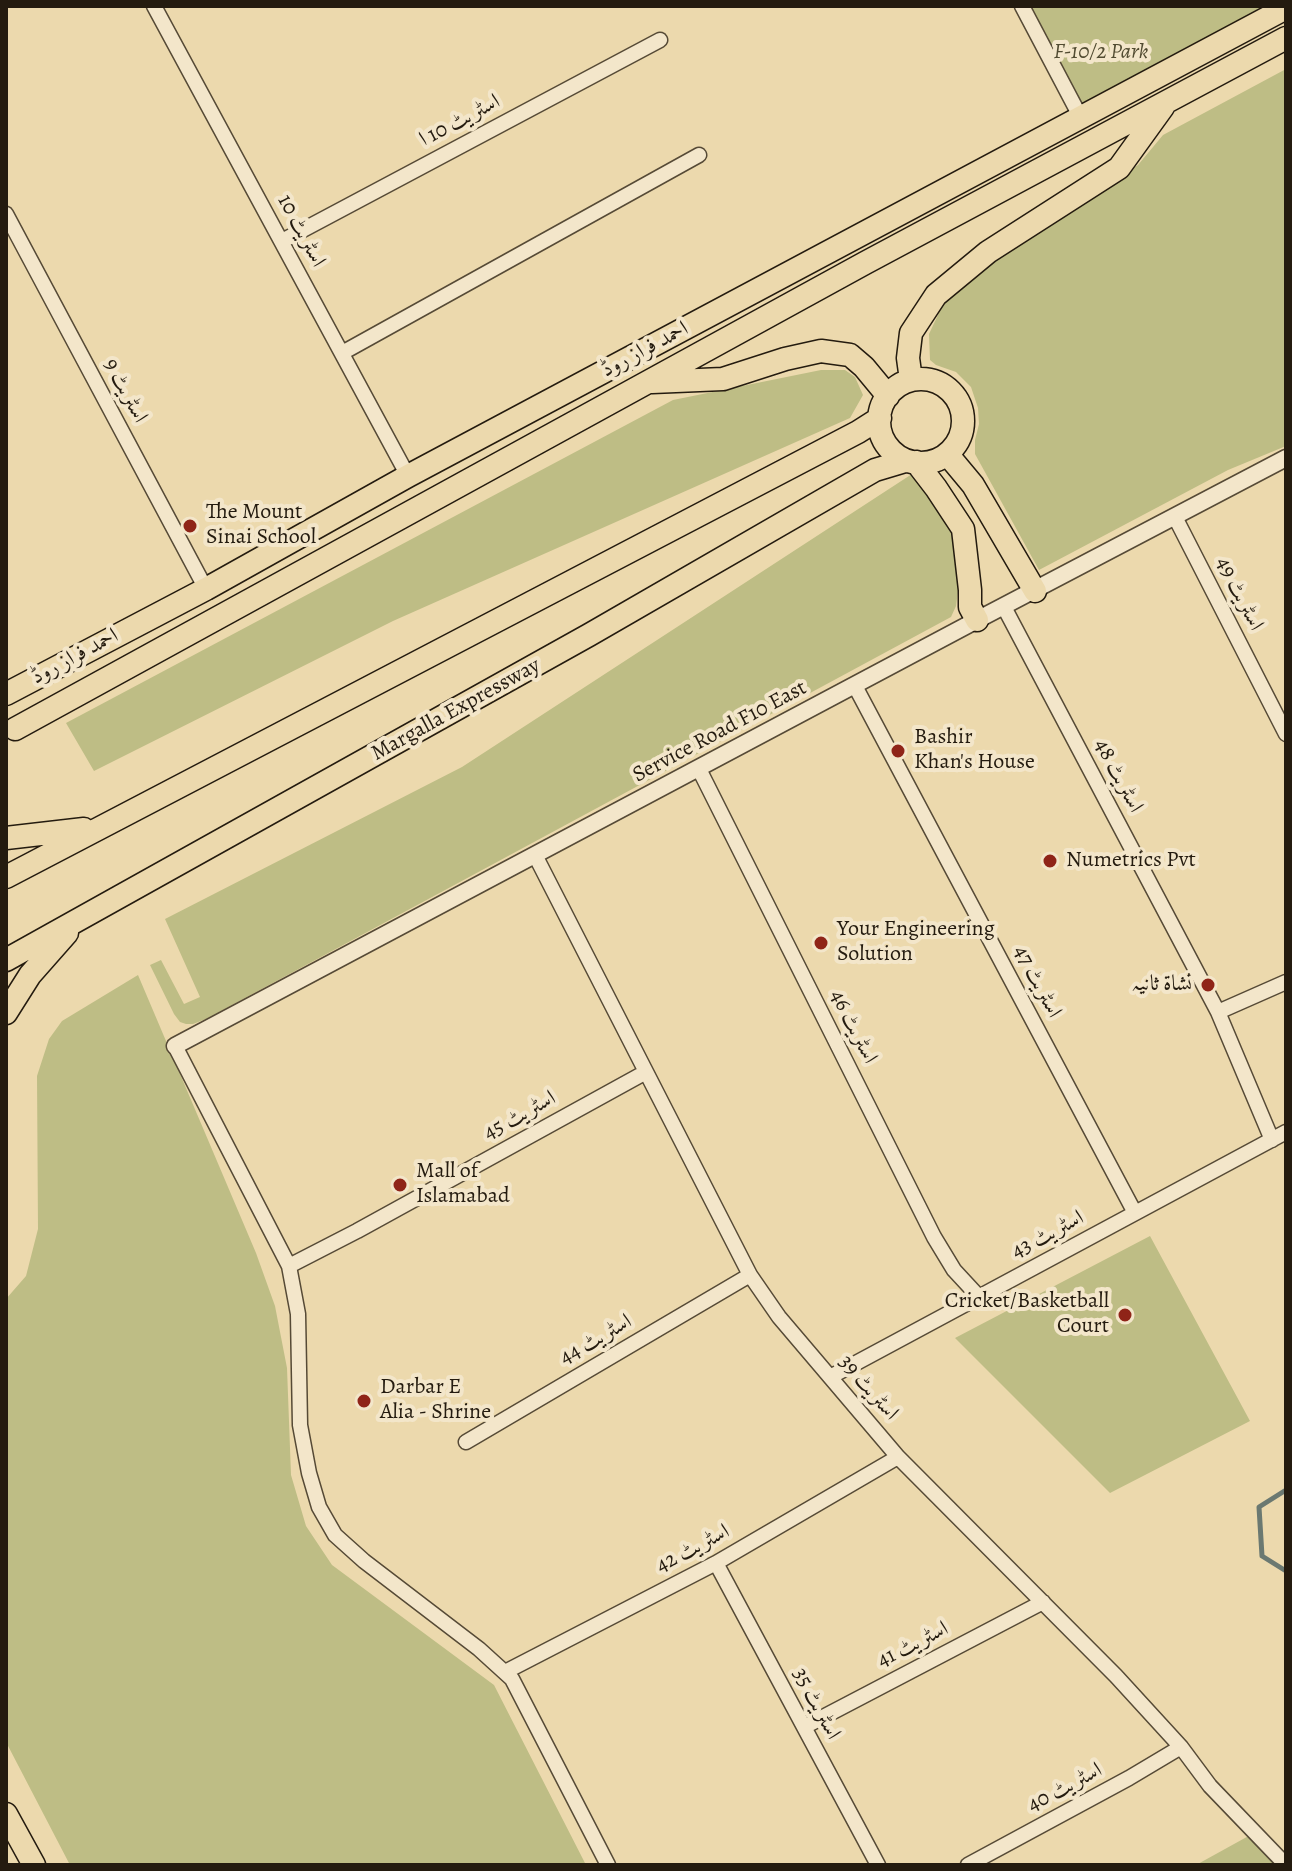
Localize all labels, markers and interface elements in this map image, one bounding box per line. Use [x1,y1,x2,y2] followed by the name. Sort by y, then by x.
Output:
[1054,40,1148,66] park label: F-10/2 Park
[415,89,505,153] street label: اسٹریٹ 10 ا
[271,190,331,272] street label: اسٹریٹ 10
[597,316,693,384] street label: احمد فراز روڈ
[97,354,153,428] street label: اسٹریٹ 9
[206,500,316,552] place label: The Mount Sinai School
[181,517,199,535] marker: The Mount Sinai School
[1209,553,1269,635] street label: اسٹریٹ 49
[27,623,123,691] street label: احمد فراز روڈ
[367,653,545,767] street label: Margalla Expressway
[629,675,811,789] street label: Service Road F10 East
[914,725,1035,776] place label: Bashir Khan's House
[1088,735,1148,817] street label: اسٹریٹ 48
[889,742,907,760] marker: Bashir Khan's House
[1066,848,1196,874] place label: Numetrics Pvt
[1041,852,1059,870] marker: Numetrics Pvt
[837,917,995,968] place label: Your Engineering Solution
[812,934,830,952] marker: Your Engineering Solution
[1007,941,1067,1023] street label: اسٹریٹ 47
[1131,972,1192,998] place label: نشاۃ ثانیہ
[1199,976,1217,994] marker: نشاۃ ثانیہ
[823,986,883,1068] street label: اسٹریٹ 46
[479,1085,561,1147] street label: اسٹریٹ 45
[416,1159,510,1210] place label: Mall of Islamabad
[391,1176,409,1194] marker: Mall of Islamabad
[1007,1205,1089,1265] street label: اسٹریٹ 43
[945,1289,1109,1340] place label: Cricket/Basketball Court
[1116,1306,1134,1324] marker: Cricket/Basketball Court
[555,1309,637,1371] street label: اسٹریٹ 44
[832,1350,904,1426] street label: اسٹریٹ 39
[380,1375,491,1426] place label: Darbar E Alia - Shrine
[355,1392,373,1410] marker: Darbar E Alia - Shrine
[652,1519,734,1579] street label: اسٹریٹ 42
[873,1616,953,1674] street label: اسٹریٹ 41
[786,1664,846,1744] street label: اسٹریٹ 35
[1023,1757,1107,1819] street label: اسٹریٹ 40

